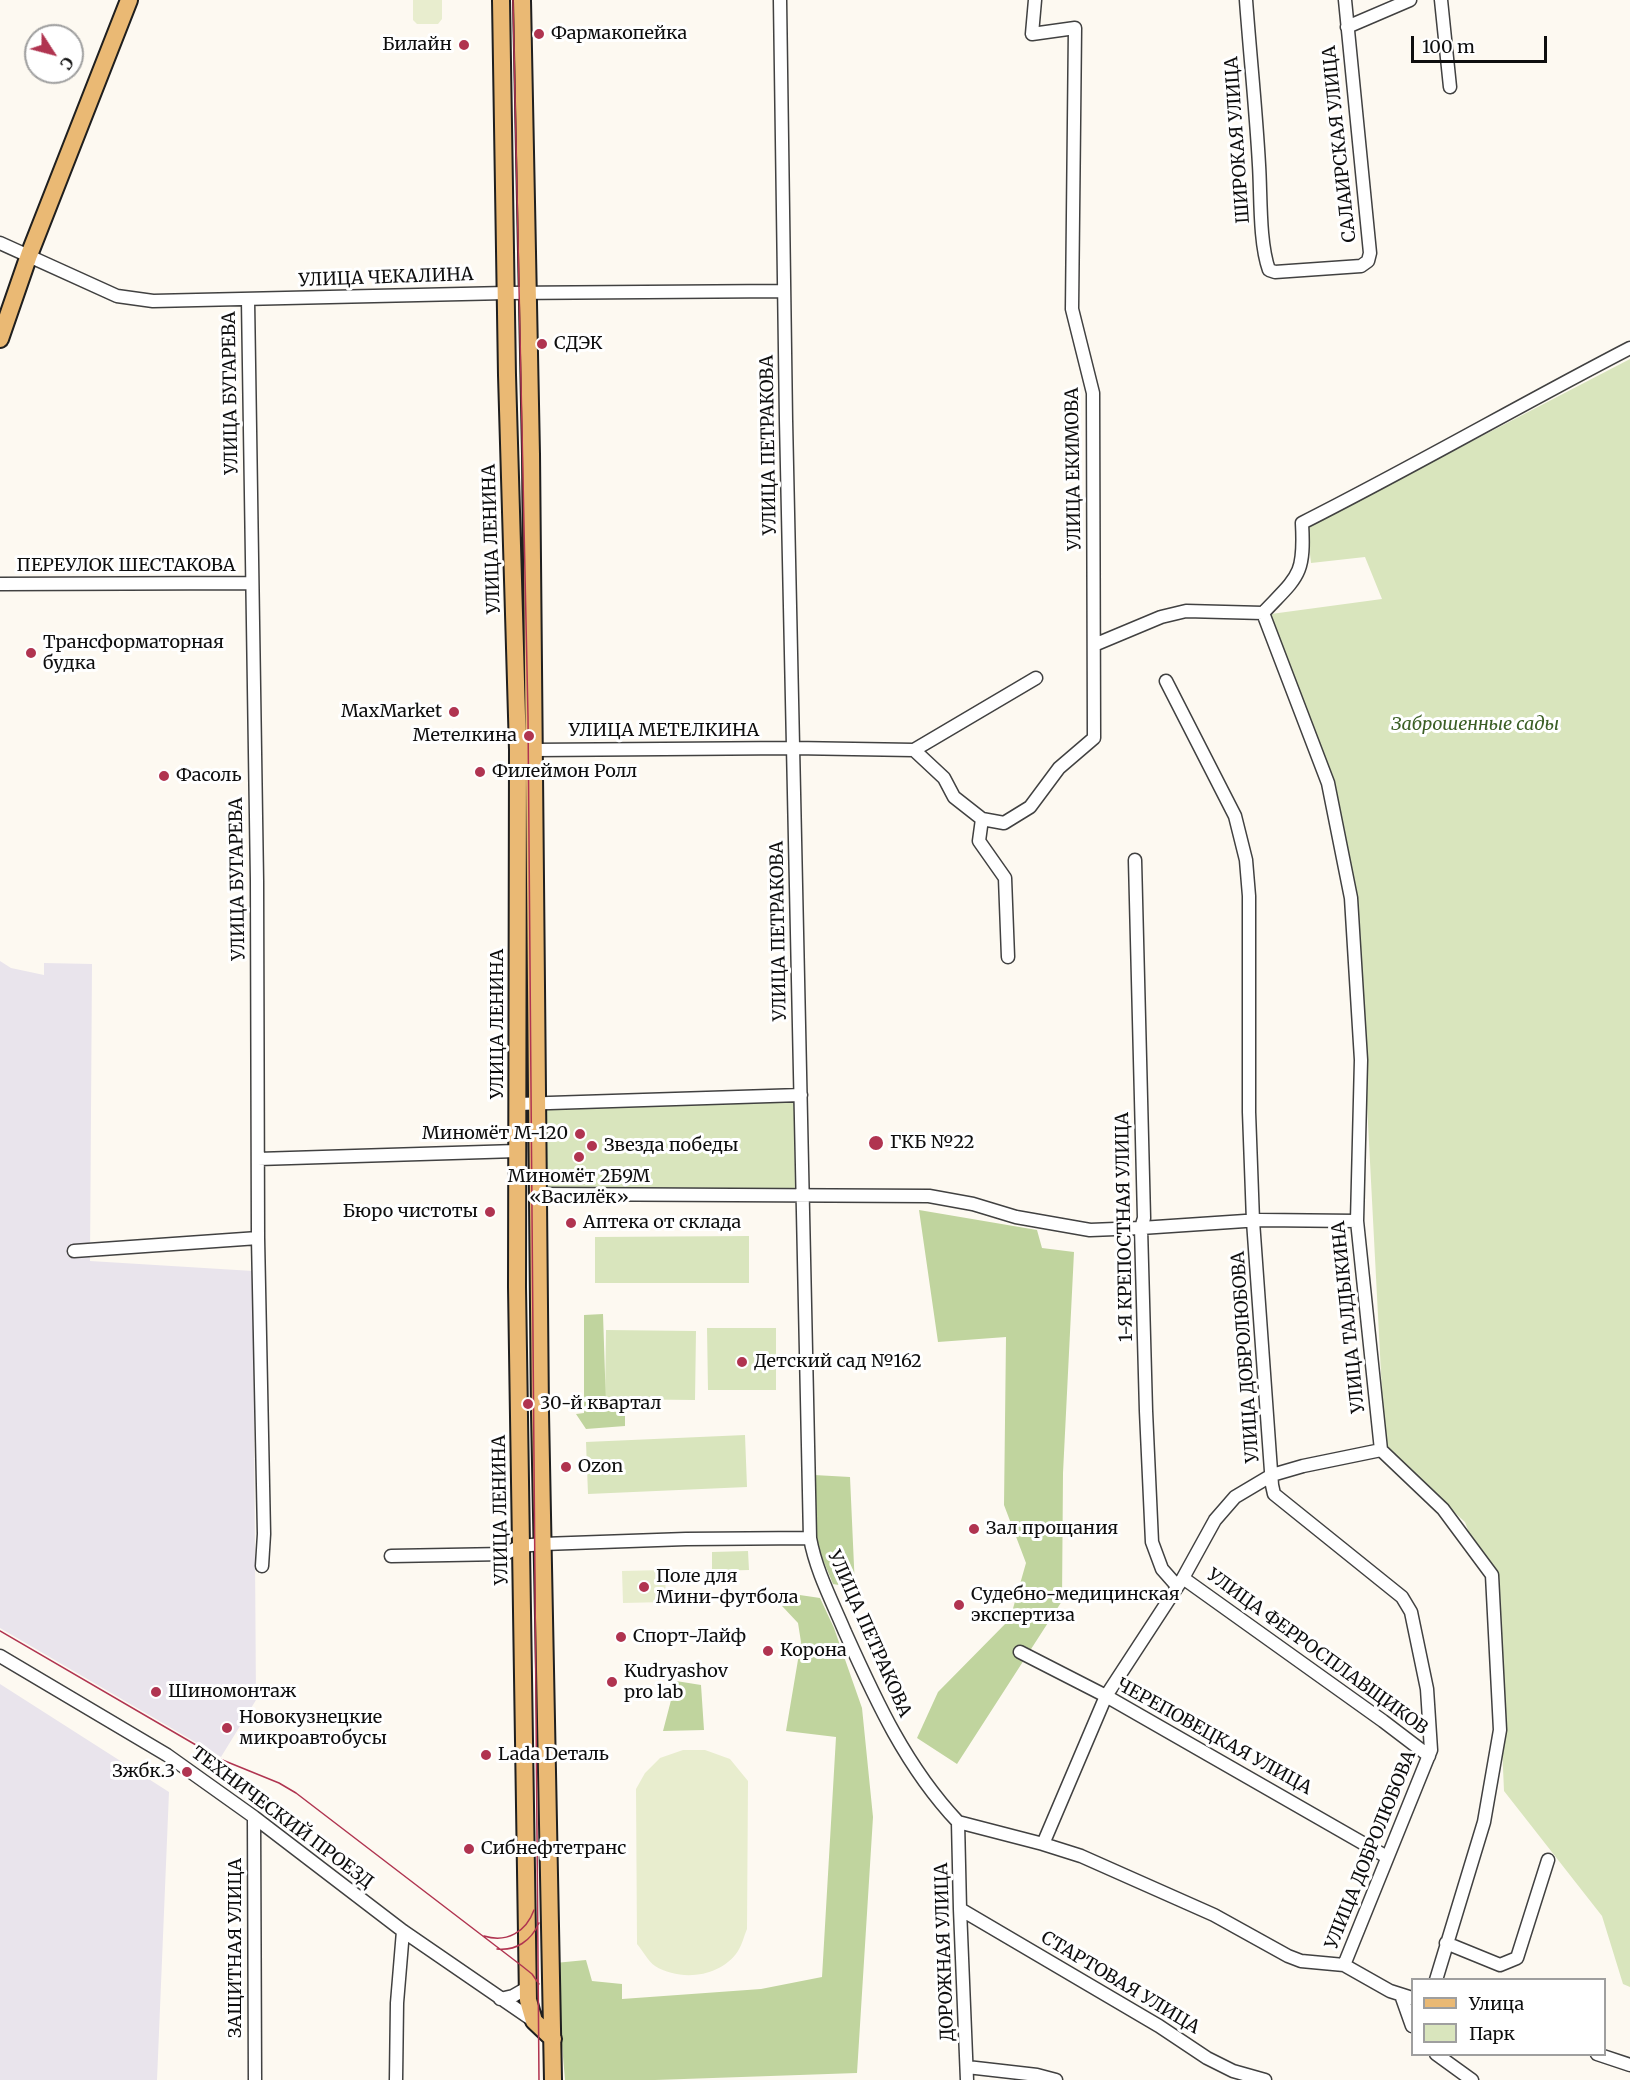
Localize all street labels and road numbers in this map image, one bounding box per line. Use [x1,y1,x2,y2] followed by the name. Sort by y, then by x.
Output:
[1319,45,1361,243] street label: САЛАИРСКАЯ УЛИЦА
[1221,56,1255,224] street label: ШИРОКАЯ УЛИЦА
[298,264,474,292] street label: УЛИЦА ЧЕКАЛИНА
[219,311,243,475] street label: УЛИЦА БУГАРЕВА
[757,355,781,535] street label: УЛИЦА ПЕТРАКОВА
[1062,387,1086,551] street label: УЛИЦА ЕКИМОВА
[479,464,505,614] street label: УЛИЦА ЛЕНИНА
[17,555,235,577] street label: ПЕРЕУЛОК ШЕСТАКОВА
[569,720,759,742] street label: УЛИЦА МЕТЕЛКИНА
[226,797,250,961] street label: УЛИЦА БУГАРЕВА
[767,841,791,1021] street label: УЛИЦА ПЕТРАКОВА
[487,949,509,1099] street label: УЛИЦА ЛЕНИНА
[1112,1112,1138,1342] street label: 1-Я КРЕПОСТНАЯ УЛИЦА
[1328,1220,1370,1414] street label: УЛИЦА ТАЛДЫКИНА
[1228,1250,1264,1464] street label: УЛИЦА ДОБРОЛЮБОВА
[489,1435,513,1585] street label: УЛИЦА ЛЕНИНА
[823,1547,915,1721] street label: УЛИЦА ПЕТРАКОВА
[1202,1565,1432,1739] street label: УЛИЦА ФЕРРОСПЛАВЩИКОВ
[1113,1674,1315,1800] street label: ЧЕРЕПОВЕЦКАЯ УЛИЦА
[187,1743,377,1893] street label: ТЕХНИЧЕСКИЙ ПРОЕЗД
[1321,1748,1421,1952] street label: УЛИЦА ДОБРОЛЮБОВА
[225,1858,247,2038] street label: ЗАЩИТНАЯ УЛИЦА
[931,1862,959,2042] street label: ДОРОЖНАЯ УЛИЦА
[1037,1927,1203,2039] street label: СТАРТОВАЯ УЛИЦА

